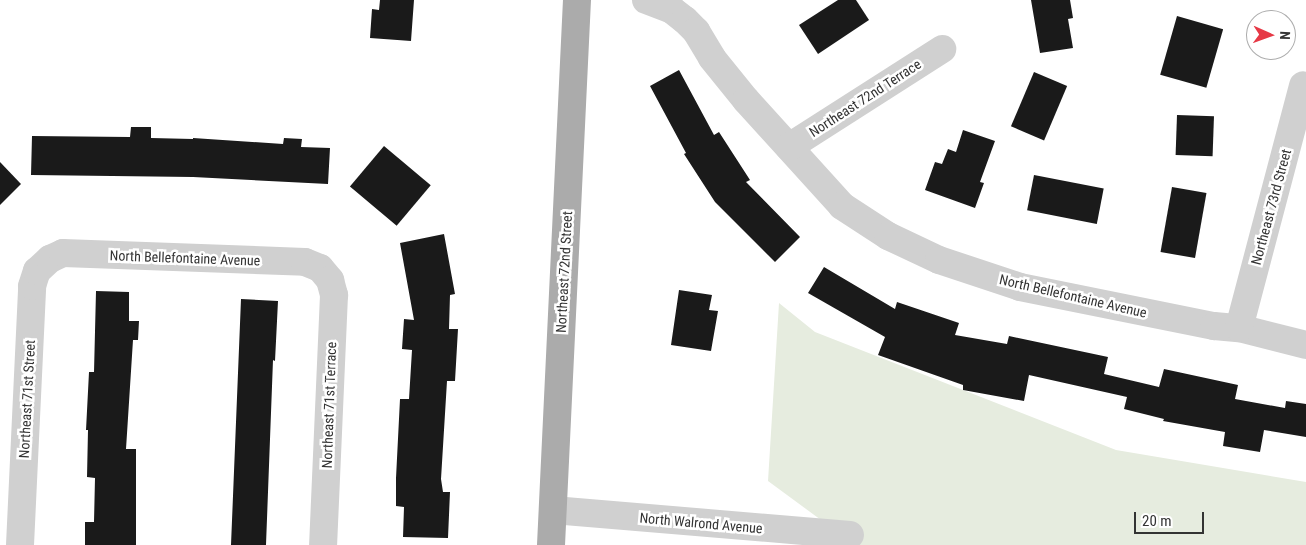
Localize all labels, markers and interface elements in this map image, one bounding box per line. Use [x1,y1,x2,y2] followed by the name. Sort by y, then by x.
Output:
[1246,10,1296,60] north arrow
[1277,31,1293,40] text: N
[806,56,924,140] street label: Northeast 72nd Terrace
[1247,147,1295,267] street label: Northeast 73rd Street
[552,211,576,333] street label: Northeast 72nd Street
[109,247,261,269] street label: North Bellefontaine Avenue
[998,271,1148,321] street label: North Bellefontaine Avenue
[16,339,38,459] street label: Northeast 71st Street
[318,341,340,469] street label: Northeast 71st Terrace
[1136,502,1206,534] scale bar
[639,509,763,537] street label: North Walrond Avenue
[1142,512,1172,530] text: 20 m

